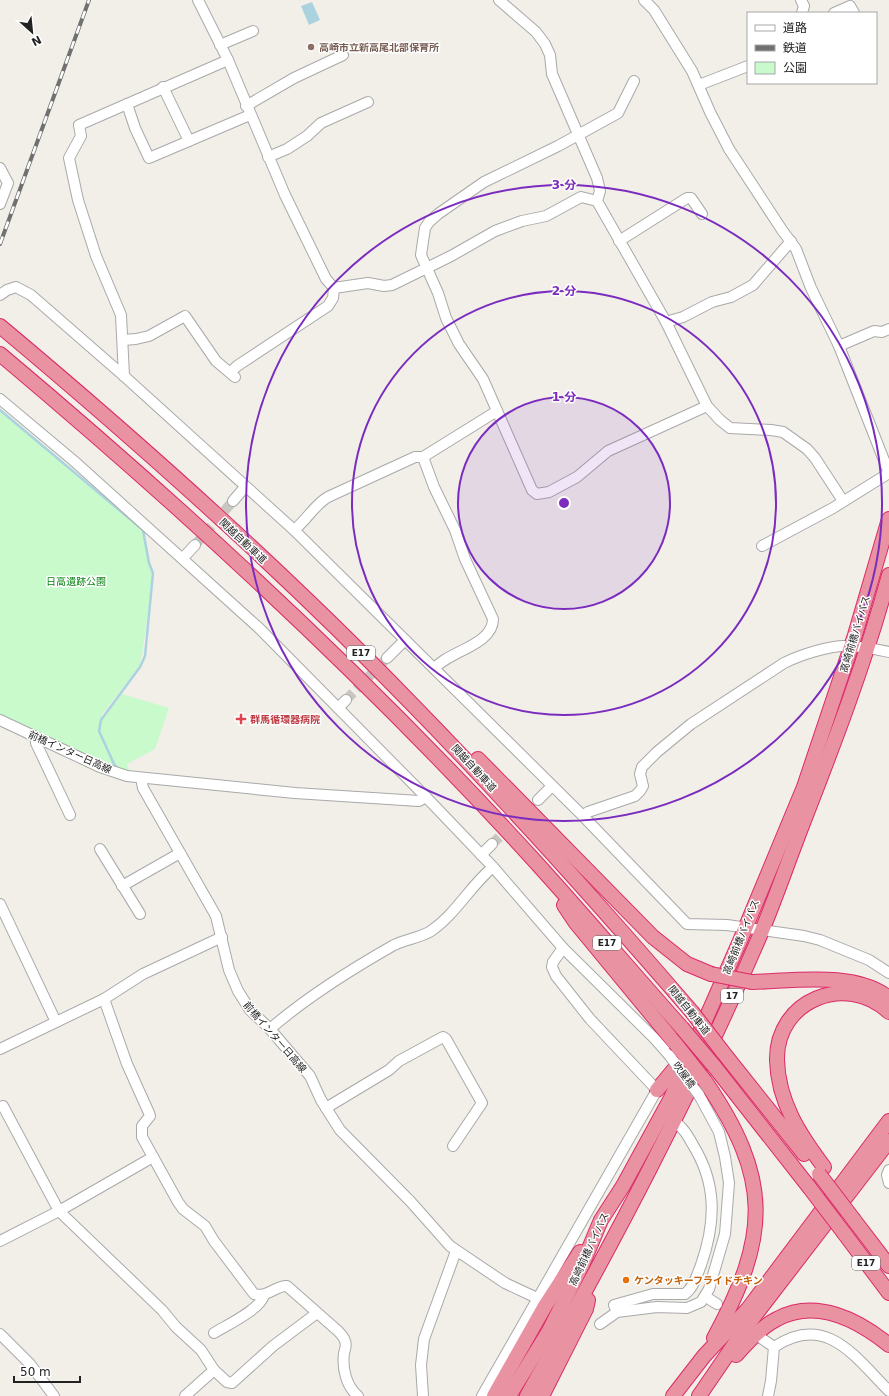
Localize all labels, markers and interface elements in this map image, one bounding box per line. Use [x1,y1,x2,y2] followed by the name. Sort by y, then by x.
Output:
[12,12,52,52] north arrow
[747,12,877,84] legend
[783,21,807,35] text: 道路
[29,33,43,48] text: N
[783,41,807,55] text: 鉄道
[306,42,316,52] marker: 高崎市立新高尾北部保育所
[319,42,439,53] place label: 高崎市立新高尾北部保育所
[783,61,807,75] text: 公園
[552,178,576,192] text: 3 分
[552,284,576,298] text: 2 分
[552,390,576,404] text: 1 分
[557,496,571,510] centre of rings
[217,517,269,565] street label: 関越自動車道
[46,576,106,587] park label: 日高遺跡公園
[838,594,872,674] street label: 高崎前橋バイパス
[347,646,375,660] road number: E17
[235,713,247,725] marker: 群馬循環器病院
[250,714,320,725] place label: 群馬循環器病院
[27,729,113,775] street label: 前橋インター日高線
[450,742,498,794] street label: 関越自動車道
[721,898,761,976] street label: 高崎前橋バイパス
[593,936,621,950] road number: E17
[666,983,712,1037] street label: 関越自動車道
[721,989,743,1003] road number: 17
[241,999,309,1075] street label: 前橋インター日高線
[671,1060,697,1090] street label: 吹屋橋
[567,1211,611,1287] street label: 高崎前橋バイパス
[852,1256,880,1270] road number: E17
[621,1275,631,1285] marker: ケンタッキーフライドチキン
[634,1275,763,1286] place label: ケンタッキーフライドチキン
[14,1358,80,1384] scale bar
[20,1365,51,1379] text: 50 m

